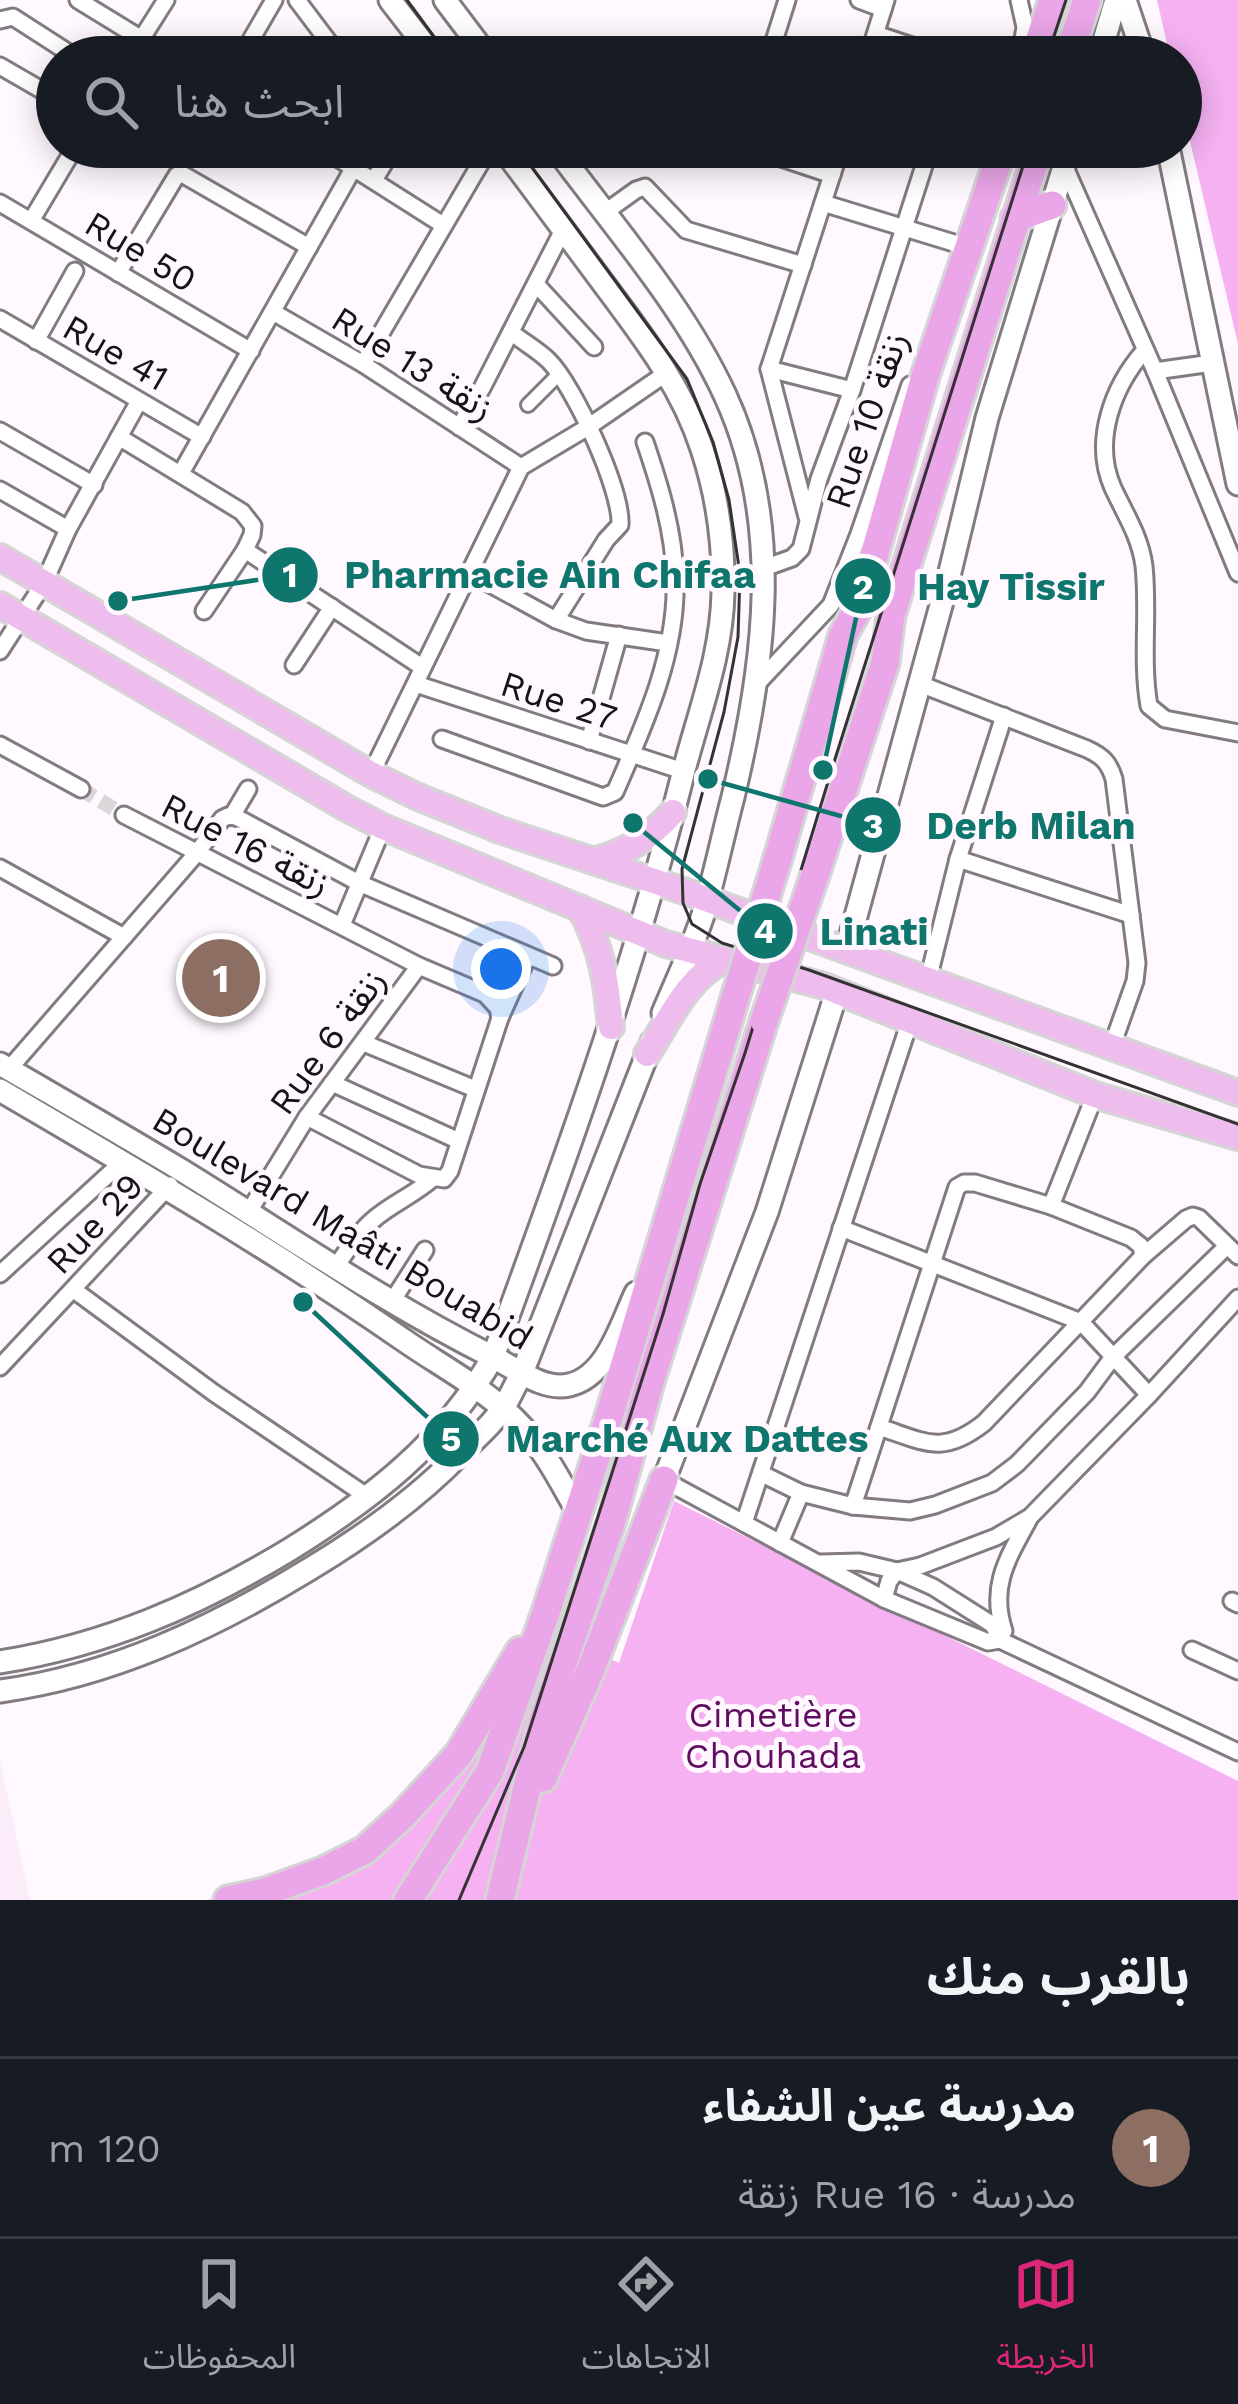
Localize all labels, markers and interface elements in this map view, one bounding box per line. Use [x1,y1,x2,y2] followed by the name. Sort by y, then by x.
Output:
[36,36,1202,168] search box
[78,69,144,135] icon: search
[174,75,344,128] text: ابحث هنا
[77,202,204,301] street label: Rue 50
[324,298,501,430] street label: Rue 13 زنقة
[56,306,175,400] street label: Rue 41
[817,327,917,514] street label: Rue 10 زنقة
[260,537,780,612] callout: Pharmacie Ain Chifaa
[833,549,1130,624] callout: Hay Tissir
[344,552,756,597] text: Pharmacie Ain Chifaa
[282,554,298,596] text: 1
[917,564,1105,609] text: Hay Tissir
[852,566,874,608] text: 2
[495,663,622,739] street label: Rue 27
[154,785,337,905] street label: Rue 16 زنقة
[843,788,1160,863] callout: Derb Milan
[926,803,1136,848] text: Derb Milan
[862,805,884,847] text: 3
[735,893,952,968] callout: Linati
[819,909,929,954] text: Linati
[753,910,777,952] text: 4
[182,933,260,1023] pin: 1
[471,939,531,999] your location
[261,960,395,1123] street label: Rue 6 زنقة
[145,1099,540,1359] street label: Boulevard Maâti Bouabid
[38,1165,152,1283] street label: Rue 29
[421,1401,893,1476] callout: Marché Aux Dattes
[506,1416,869,1461] text: Marché Aux Dattes
[441,1418,462,1460] text: 5
[685,1694,861,1777] park label: Cimetière Chouhada
[927,1947,1190,2006] text: بالقرب منك
[703,2079,1076,2132] text: مدرسة عين الشفاء
[48,2126,161,2171] text: 120 m
[1143,2126,1159,2171] text: 1
[738,2172,1076,2217] text: مدرسة · Rue 16 زنقة
[143,2251,296,2392] tab: المحفوظات
[582,2251,711,2392] tab: الاتجاهات
[996,2251,1095,2392] tab: الخريطة

